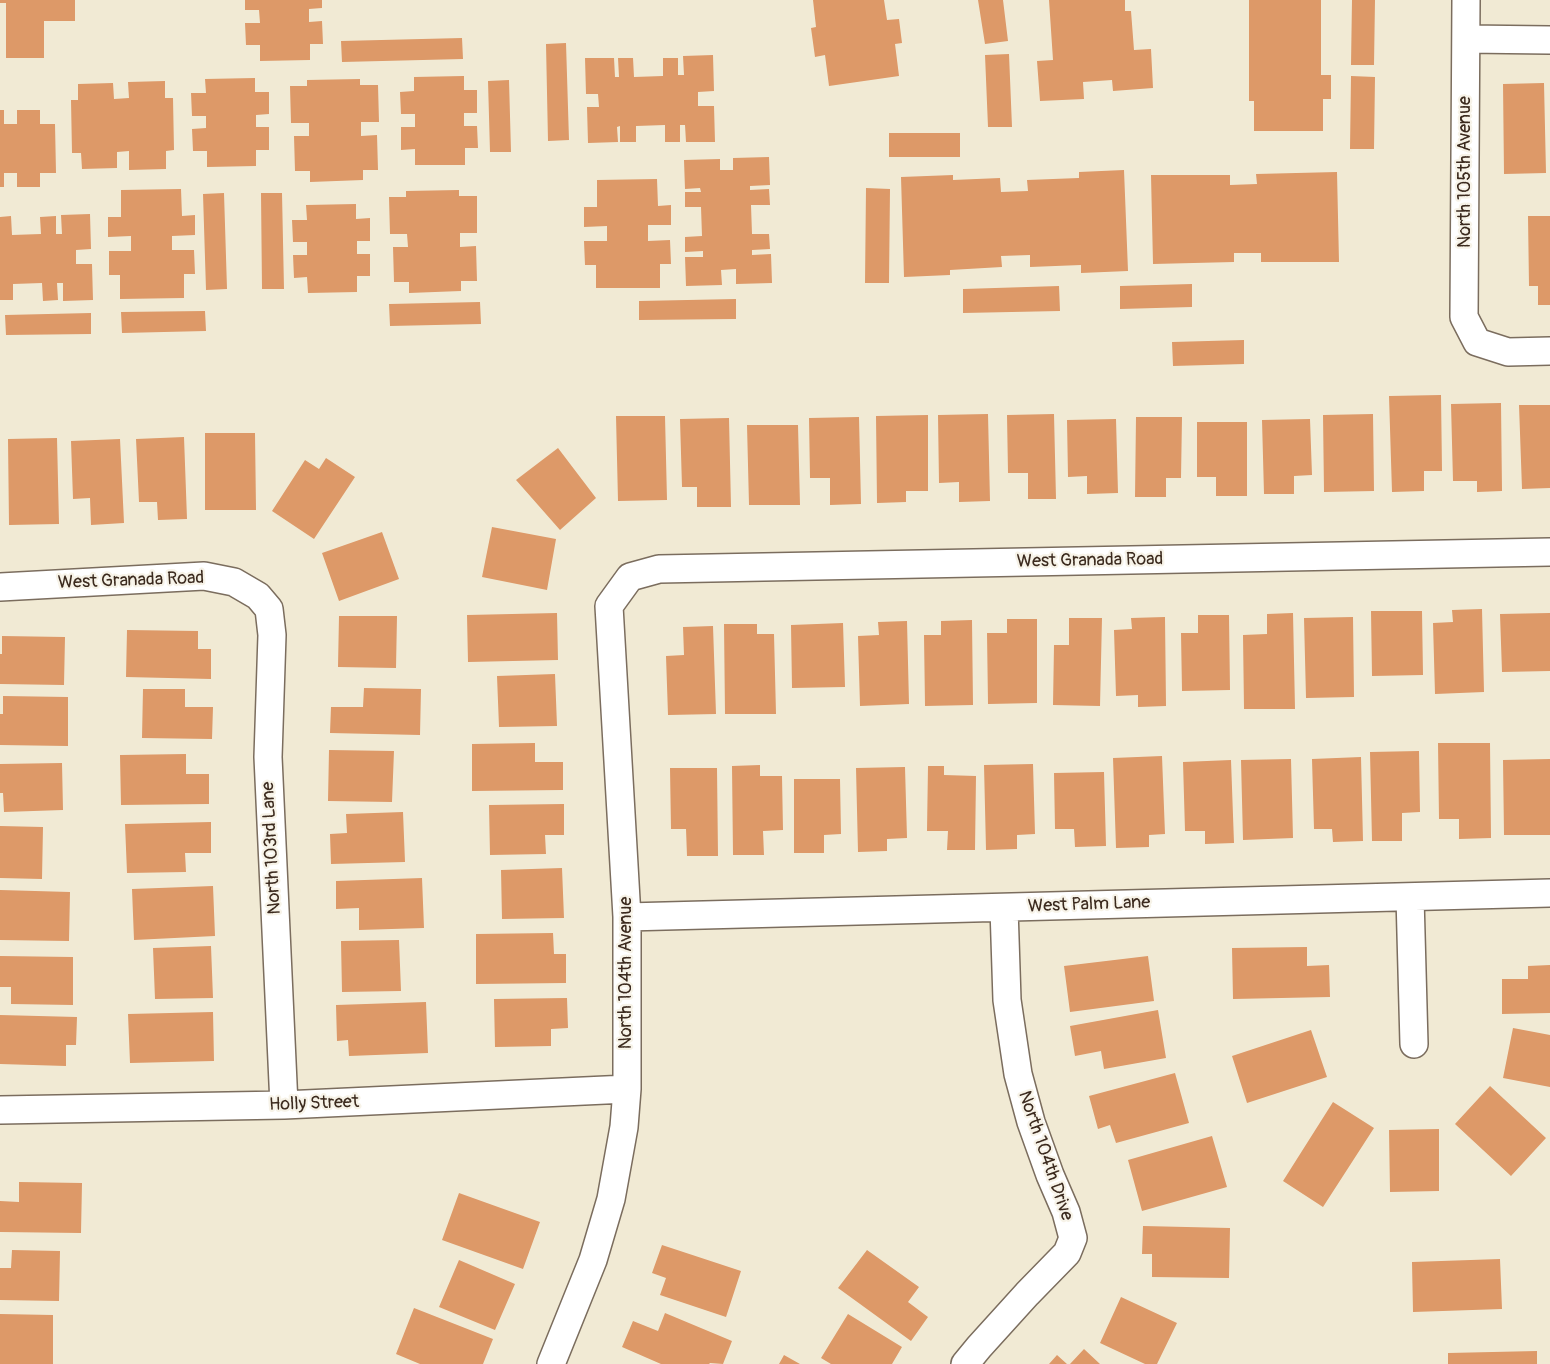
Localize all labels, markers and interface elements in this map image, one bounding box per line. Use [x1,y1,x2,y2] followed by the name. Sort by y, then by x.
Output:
[1454,96,1476,248] street label: North 105th Avenue
[1017,549,1163,573] street label: West Granada Road
[57,568,205,594] street label: West Granada Road
[258,781,286,915] street label: North 103rd Lane
[1028,892,1150,918] street label: West Palm Lane
[615,897,637,1049] street label: North 104th Avenue
[1013,1088,1077,1224] street label: North 104th Drive
[269,1092,359,1116] street label: Holly Street

